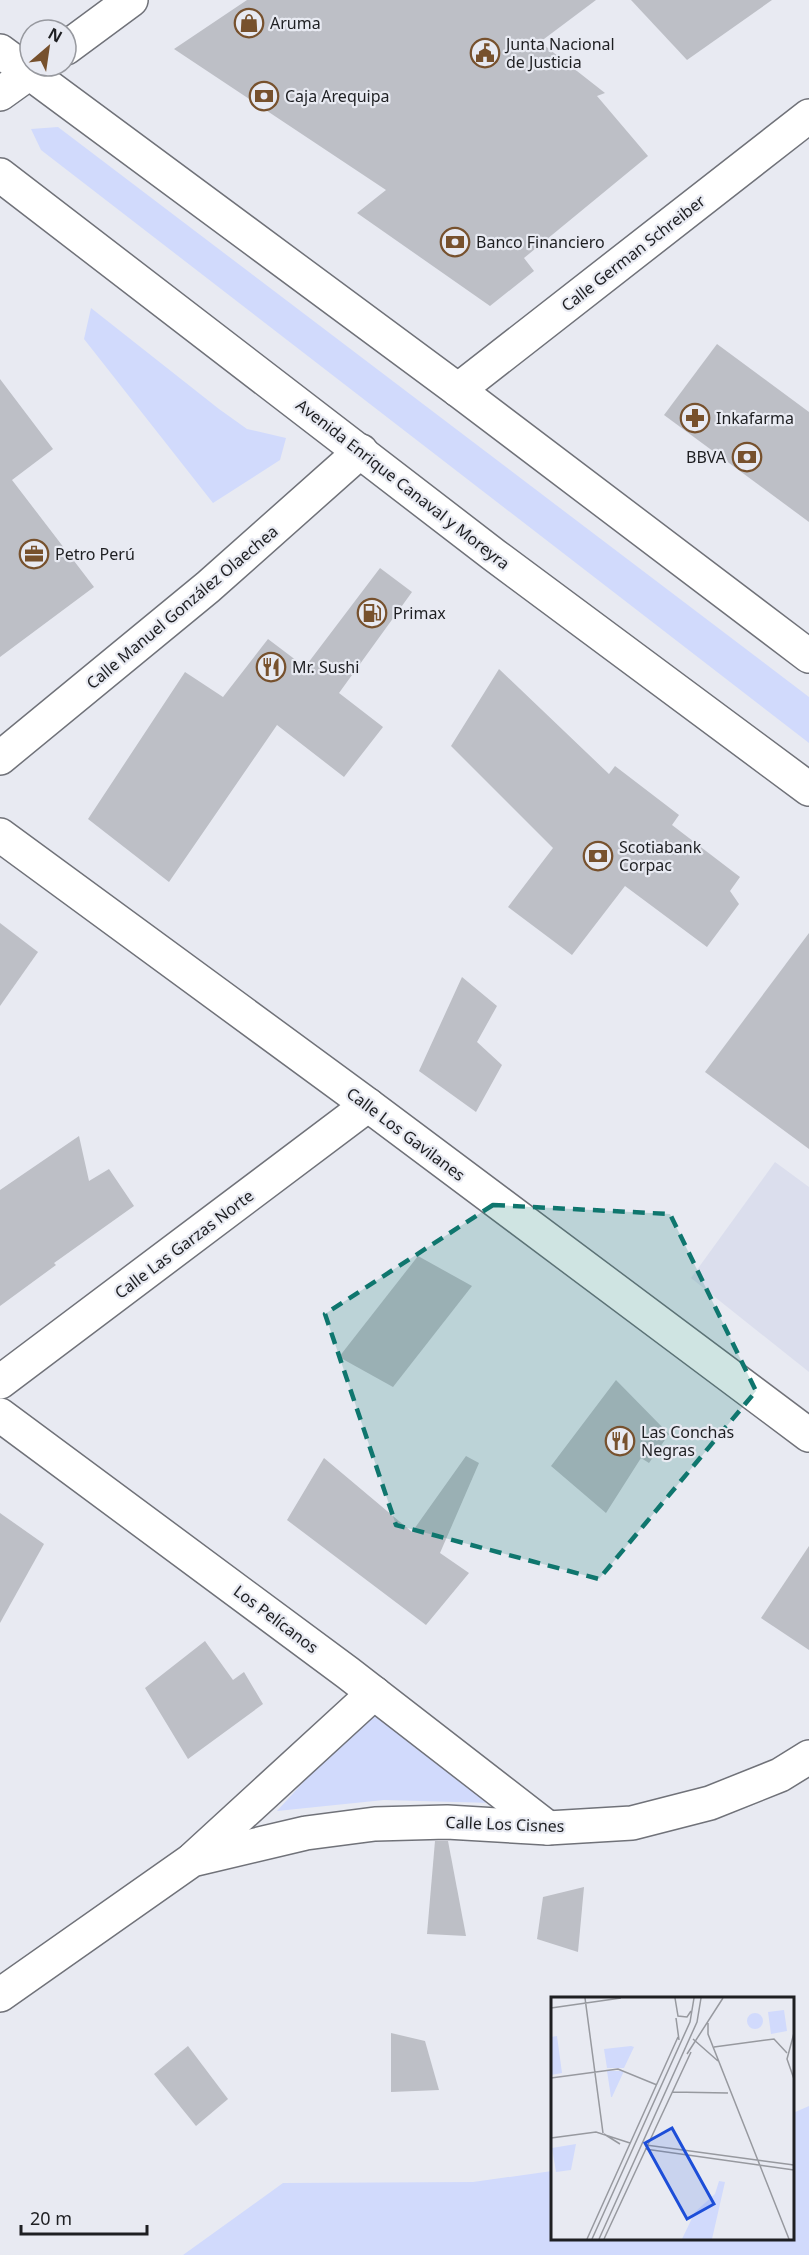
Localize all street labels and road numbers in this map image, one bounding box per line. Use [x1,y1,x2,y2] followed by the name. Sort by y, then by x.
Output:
[556,190,710,316] street label: Calle German Schreiber
[292,394,514,574] street label: Avenida Enrique Canaval y Moreyra
[82,520,282,694] street label: Calle Manuel González Olaechea
[342,1082,470,1186] street label: Calle Los Gavilanes
[110,1185,258,1303] street label: Calle Las Garzas Norte
[229,1580,323,1658] street label: Los Pelícanos
[445,1811,565,1837] street label: Calle Los Cisnes

